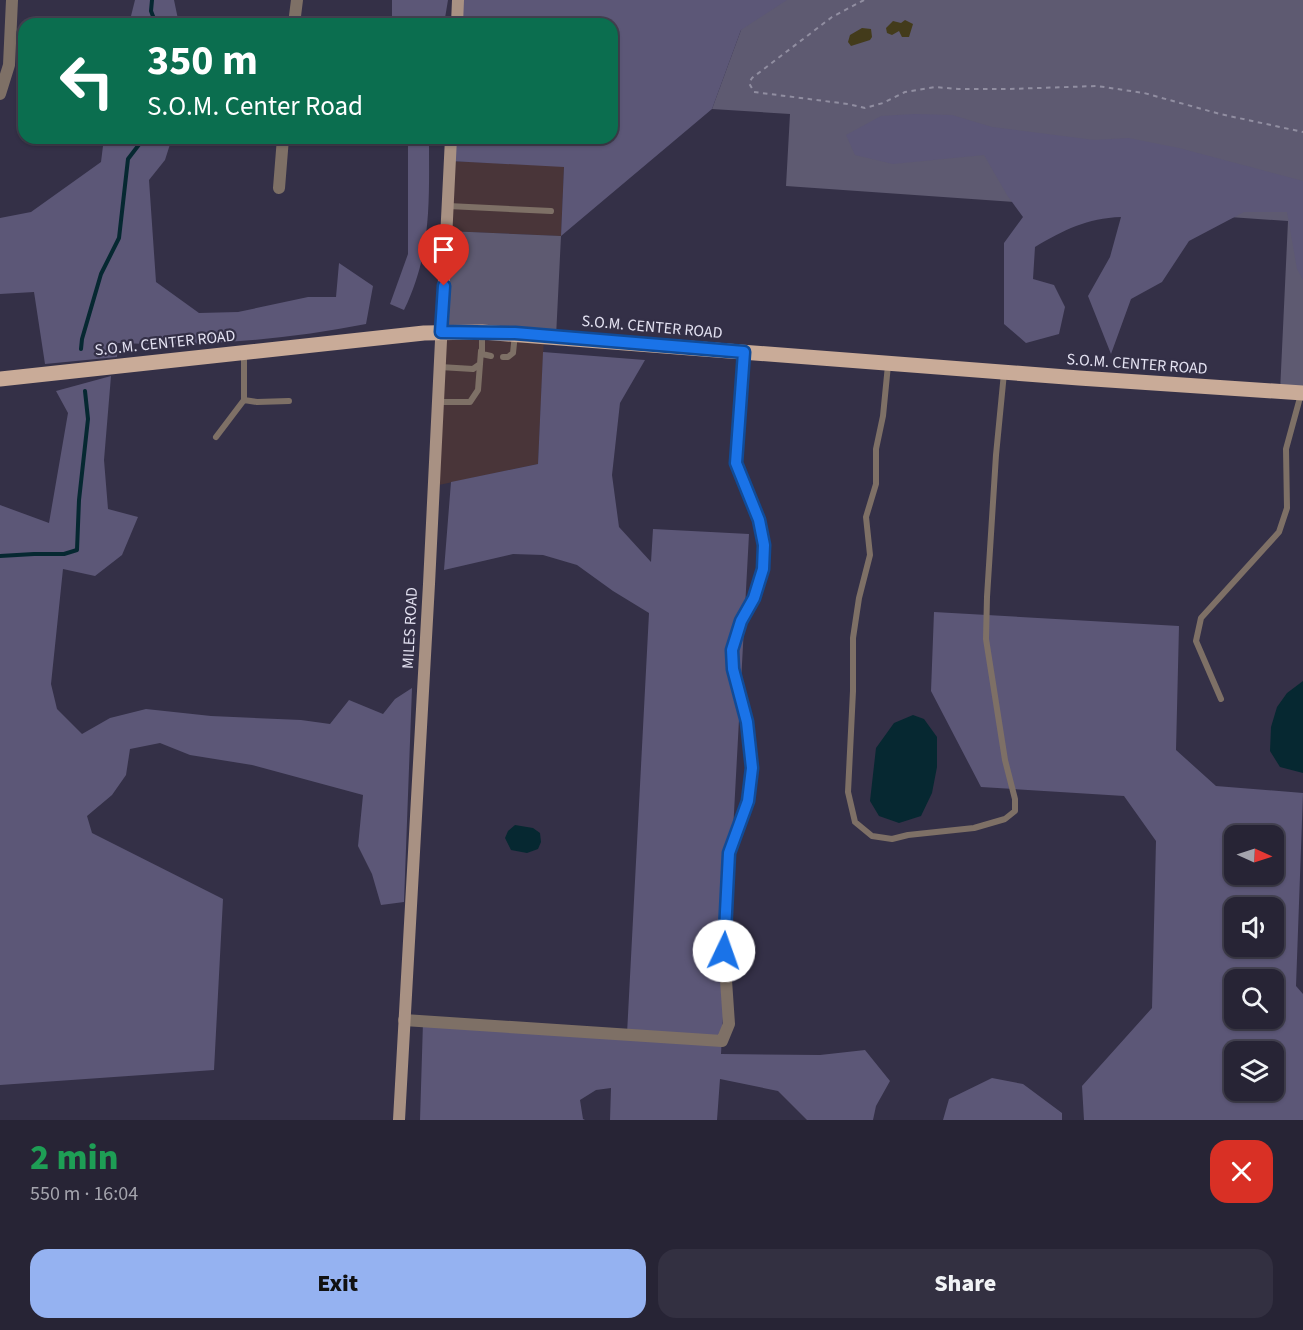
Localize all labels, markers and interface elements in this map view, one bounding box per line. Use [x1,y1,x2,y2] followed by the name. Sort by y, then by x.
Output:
[147,31,258,91] text: 350 m
[48,42,126,120] icon: left
[147,87,363,126] text: S.O.M. Center Road
[418,224,469,286] pin
[427,233,460,266] icon: arrive
[581,310,723,344] street label: S.O.M. CENTER ROAD
[94,325,237,361] street label: S.O.M. CENTER ROAD
[1066,348,1208,380] street label: S.O.M. CENTER ROAD
[397,586,423,669] street label: MILES ROAD
[1224,825,1284,885] north arrow
[1224,825,1284,1101] map controls
[1224,897,1284,957] button: sound
[692,919,756,983] position arrow
[1224,969,1284,1029] button: search
[1224,1041,1284,1101] button: layers
[30,1132,118,1183] text: 2 min
[1210,1140,1273,1203] button: close
[30,1180,138,1208] text: 550 m · 16:04
[30,1249,646,1318] button: Exit
[658,1249,1273,1318] button: Share

